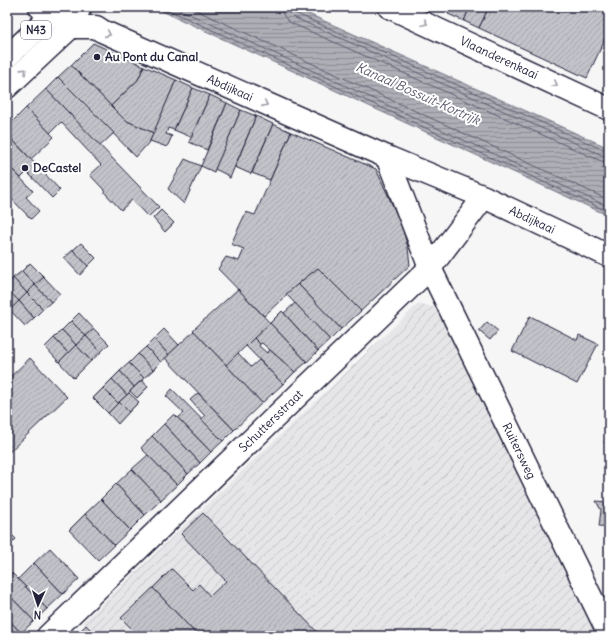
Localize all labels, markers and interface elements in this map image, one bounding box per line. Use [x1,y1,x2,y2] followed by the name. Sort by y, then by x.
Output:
[421,19,428,27] one-way arrow
[21,21,51,39] road number: N43
[104,29,111,37] one-way arrow
[458,33,541,82] street label: Vlaanderenkaai
[105,49,198,64] place label: Au Pont du Canal
[92,52,102,62] marker: Au Pont du Canal
[353,58,484,129] water label: Kanaal Bossuit-Kortrijk
[19,68,27,75] one-way arrow
[205,71,256,104] street label: Abdijkaai
[551,79,559,87] one-way arrow
[262,99,269,107] one-way arrow
[33,160,81,175] place label: DeCastel
[20,163,30,173] marker: DeCastel
[507,202,558,237] street label: Abdijkaai
[235,386,306,455] street label: Schuttersstraat
[499,420,539,481] street label: Ruitersweg
[18,585,58,625] north arrow
[33,608,42,622] text: N

